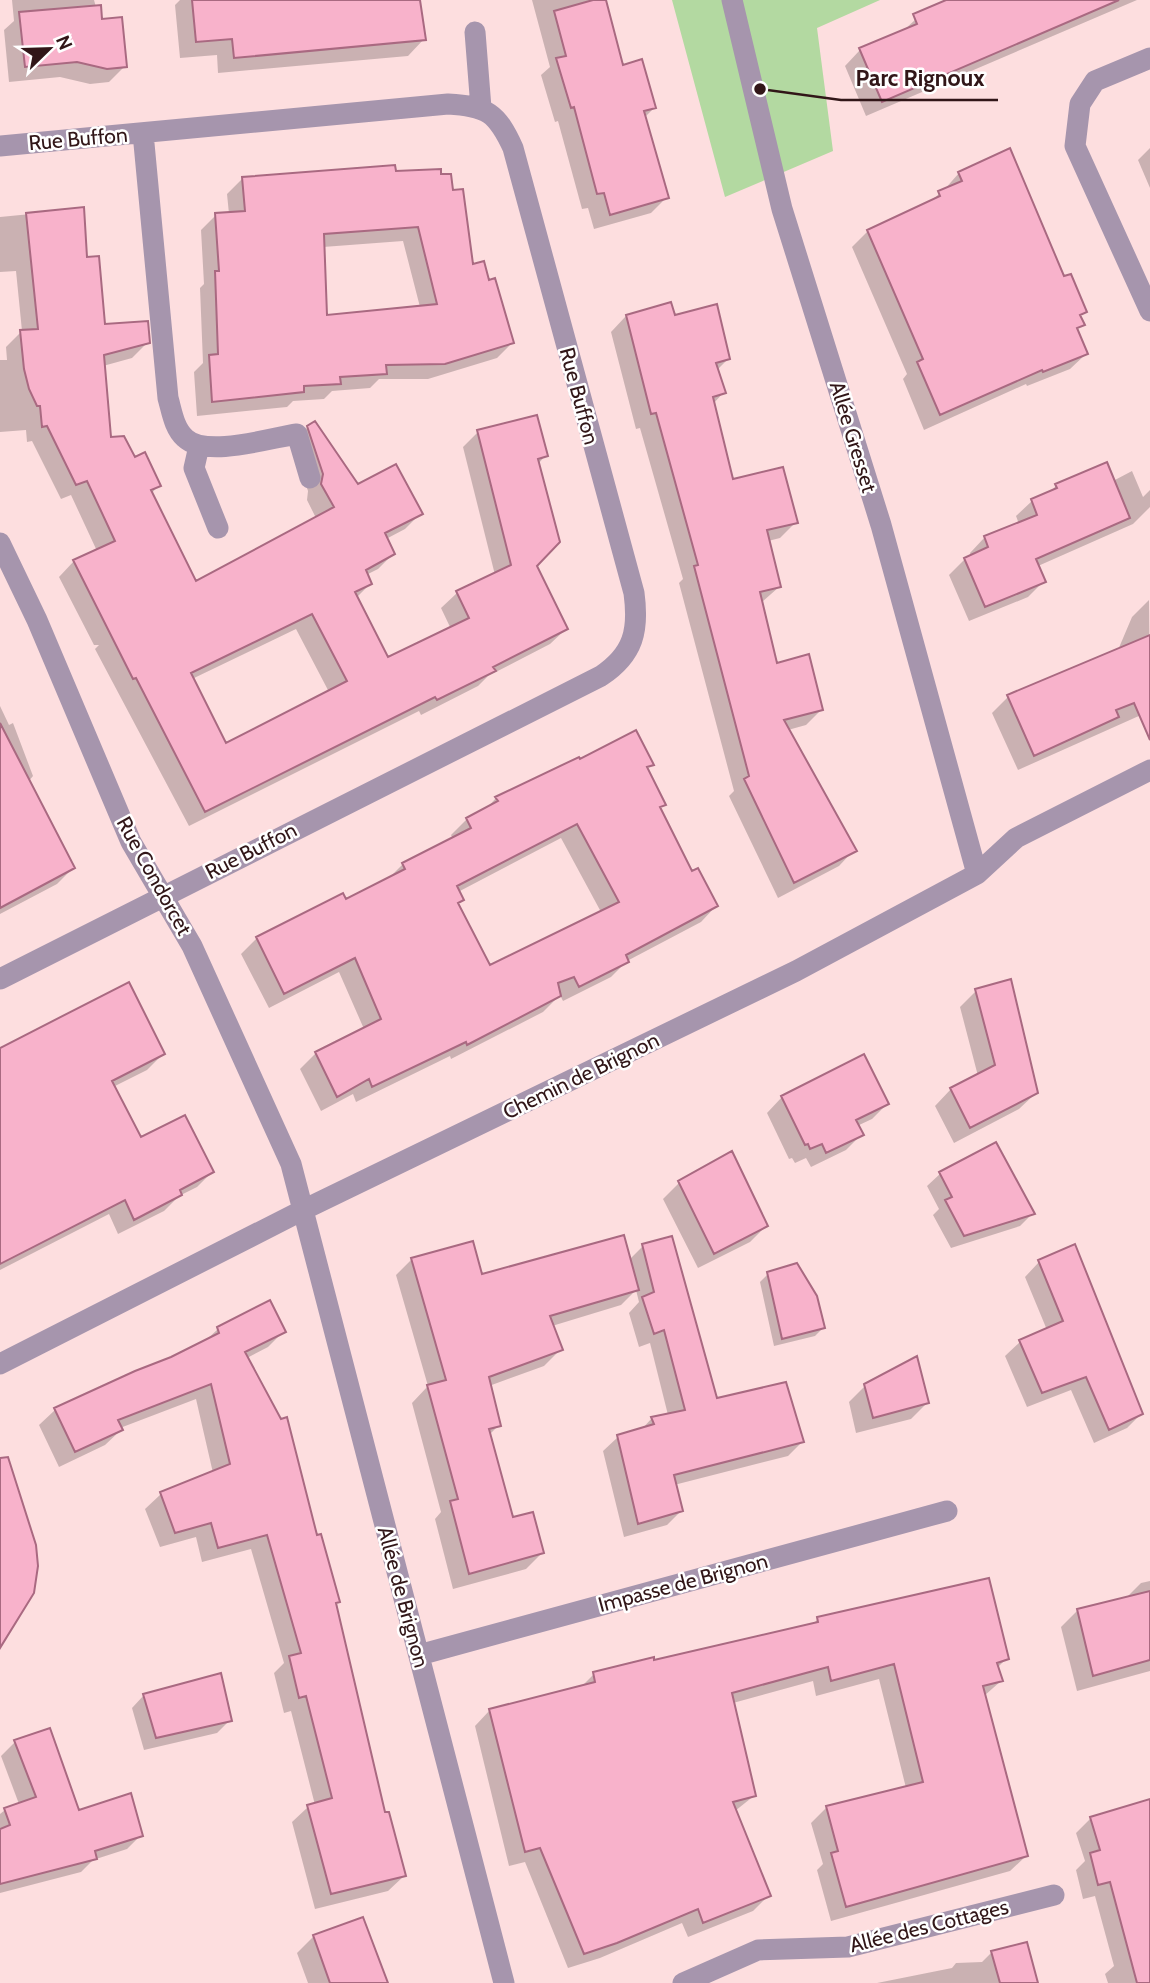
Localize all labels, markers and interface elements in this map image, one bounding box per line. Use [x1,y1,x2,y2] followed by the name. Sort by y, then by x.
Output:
[14,14,84,84] north arrow
[51,32,77,53] text: N
[841,56,998,100] callout: Parc Rignoux
[856,64,985,92] text: Parc Rignoux
[27,122,129,155] street label: Rue Buffon
[555,345,604,447] street label: Rue Buffon
[825,378,882,496] street label: Allée Gresset
[112,812,197,939] street label: Rue Condorcet
[201,817,301,884] street label: Rue Buffon
[499,1027,663,1124] street label: Chemin de Brignon
[373,1524,434,1670] street label: Allée de Brignon
[595,1548,770,1617] street label: Impasse de Brignon
[847,1894,1011,1957] street label: Allée des Cottages

